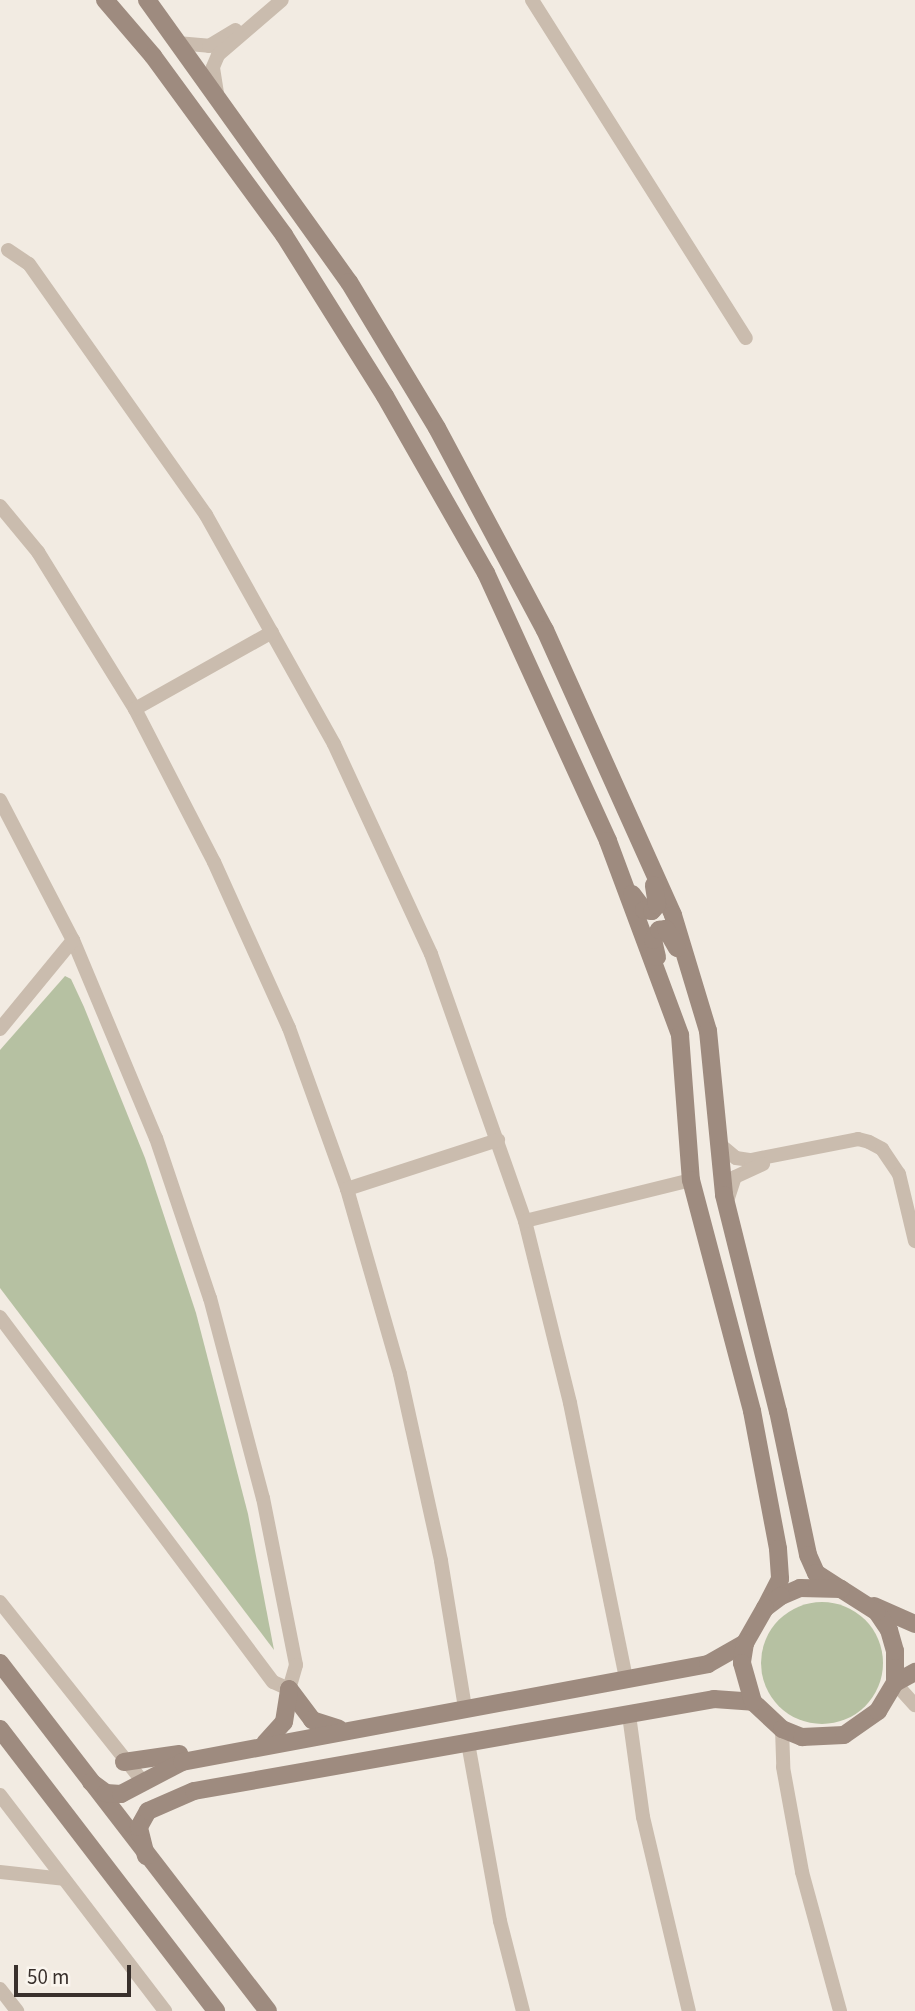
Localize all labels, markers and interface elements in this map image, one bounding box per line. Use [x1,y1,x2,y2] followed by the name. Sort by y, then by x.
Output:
[18,1952,135,1996] scale bar
[27,1962,69,1992] text: 50 m

